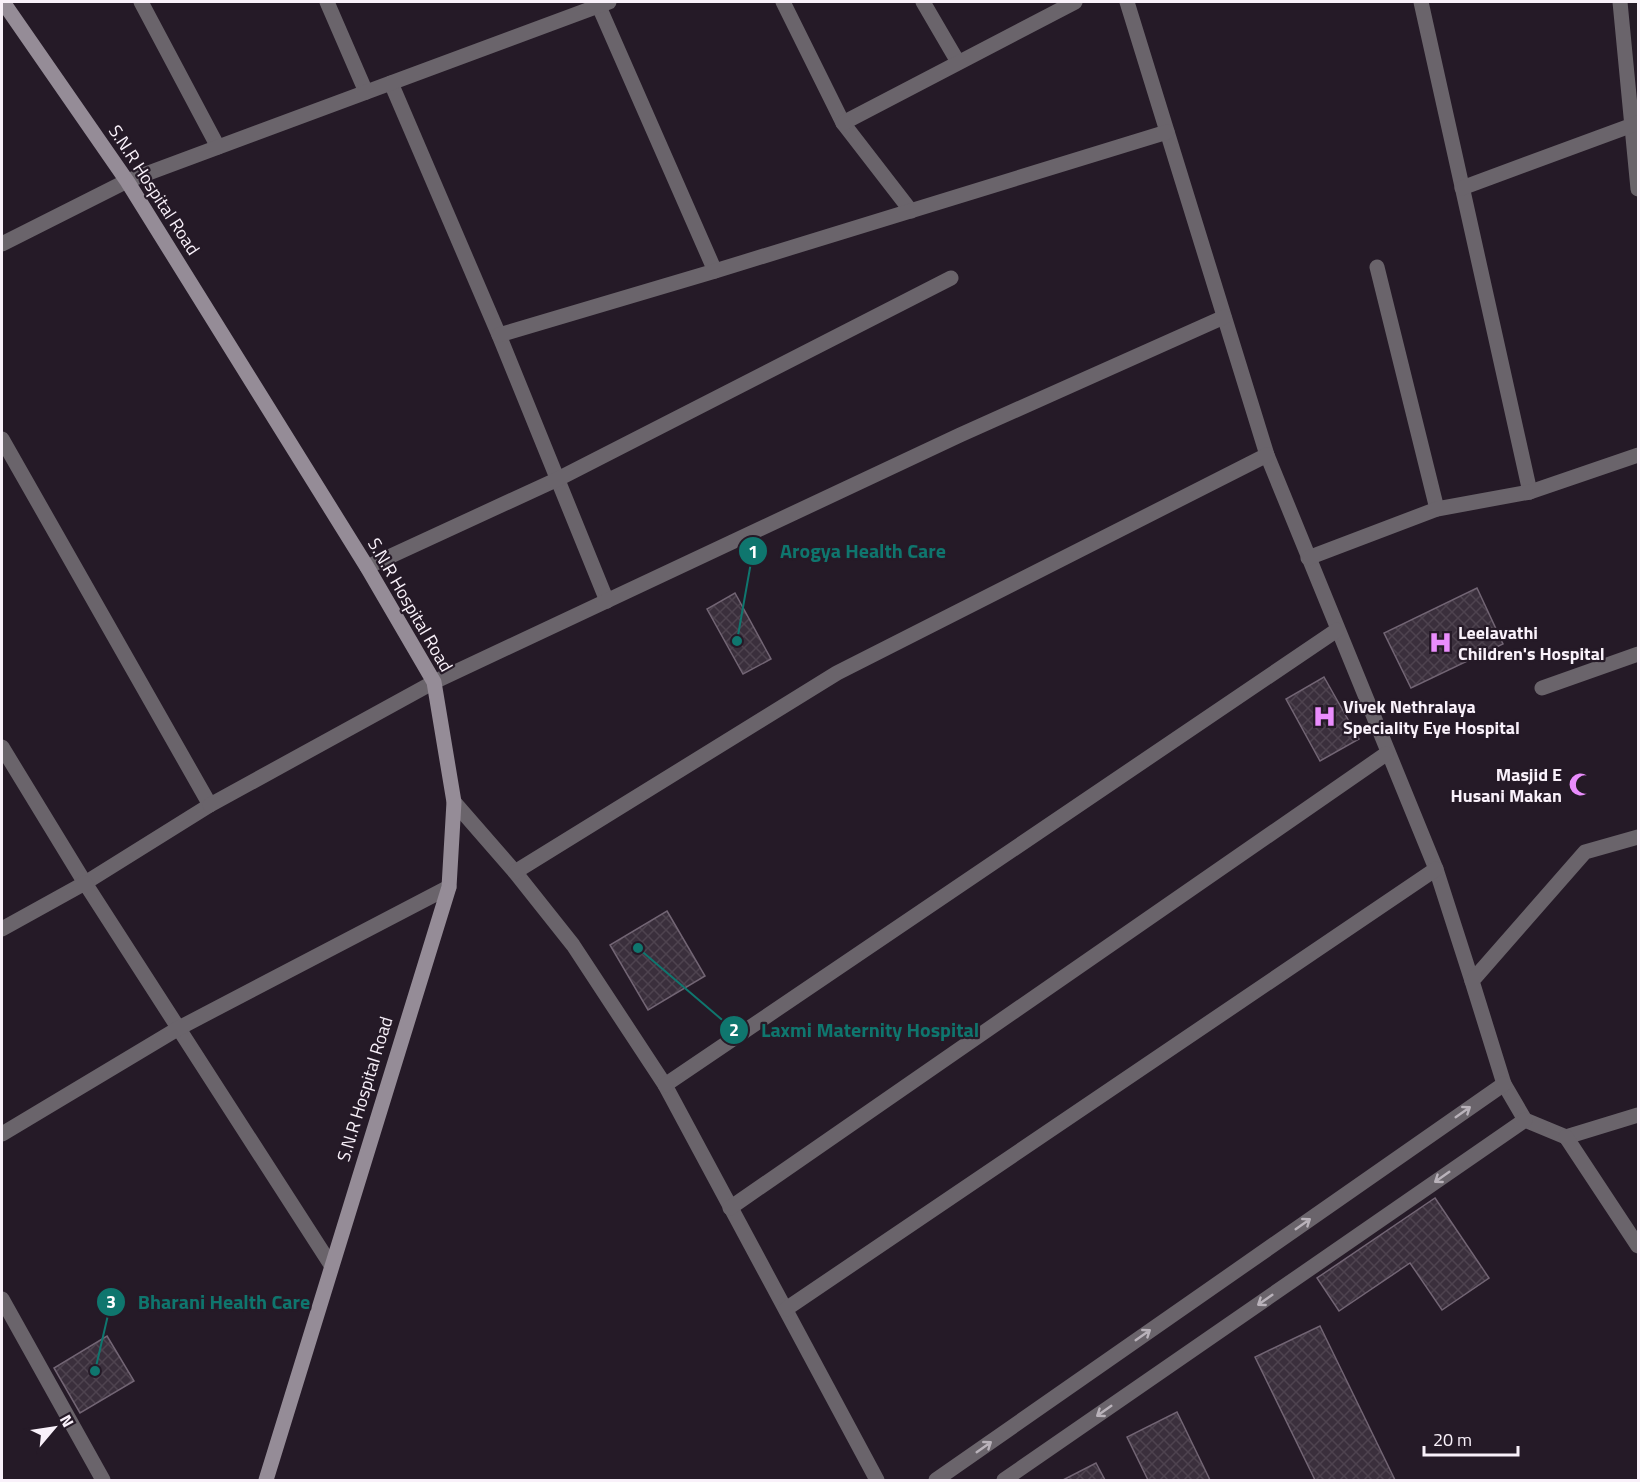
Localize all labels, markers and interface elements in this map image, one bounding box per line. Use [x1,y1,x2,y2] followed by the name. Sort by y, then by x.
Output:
[102,119,207,260] street label: S.N.R Hospital Road
[738,532,958,570] callout: Arogya Health Care
[361,533,460,677] street label: S.N.R Hospital Road
[780,535,946,566] text: Arogya Health Care
[748,538,758,565] text: 1
[1458,619,1605,667] place label: Leelavathi Children's Hospital
[1427,630,1453,656] hospital icon: Leelavathi Children's Hospital
[1343,693,1520,741] place label: Vivek Nethralaya Speciality Eye Hospital
[1312,704,1338,730] hospital icon: Vivek Nethralaya Speciality Eye Hospital
[1451,761,1562,809] place label: Masjid E Husani Makan
[1567,772,1593,798] mosque icon: Masjid E Husani Makan
[719,1011,991,1049] callout: Laxmi Maternity Hospital
[330,1013,399,1165] street label: S.N.R Hospital Road
[761,1014,979,1045] text: Laxmi Maternity Hospital
[729,1016,739,1043] text: 2
[1455,1106,1471,1118] one-way arrow
[1435,1171,1451,1183] one-way arrow
[1295,1218,1311,1230] one-way arrow
[96,1283,322,1321] callout: Bharani Health Care
[138,1286,310,1317] text: Bharani Health Care
[106,1288,116,1315] text: 3
[1257,1294,1273,1306] one-way arrow
[1135,1329,1151,1341] one-way arrow
[24,1398,84,1458] north arrow
[1097,1405,1113,1417] one-way arrow
[54,1410,80,1431] text: N
[1424,1419,1518,1457] scale bar
[1433,1426,1472,1453] text: 20 m
[975,1441,991,1453] one-way arrow

